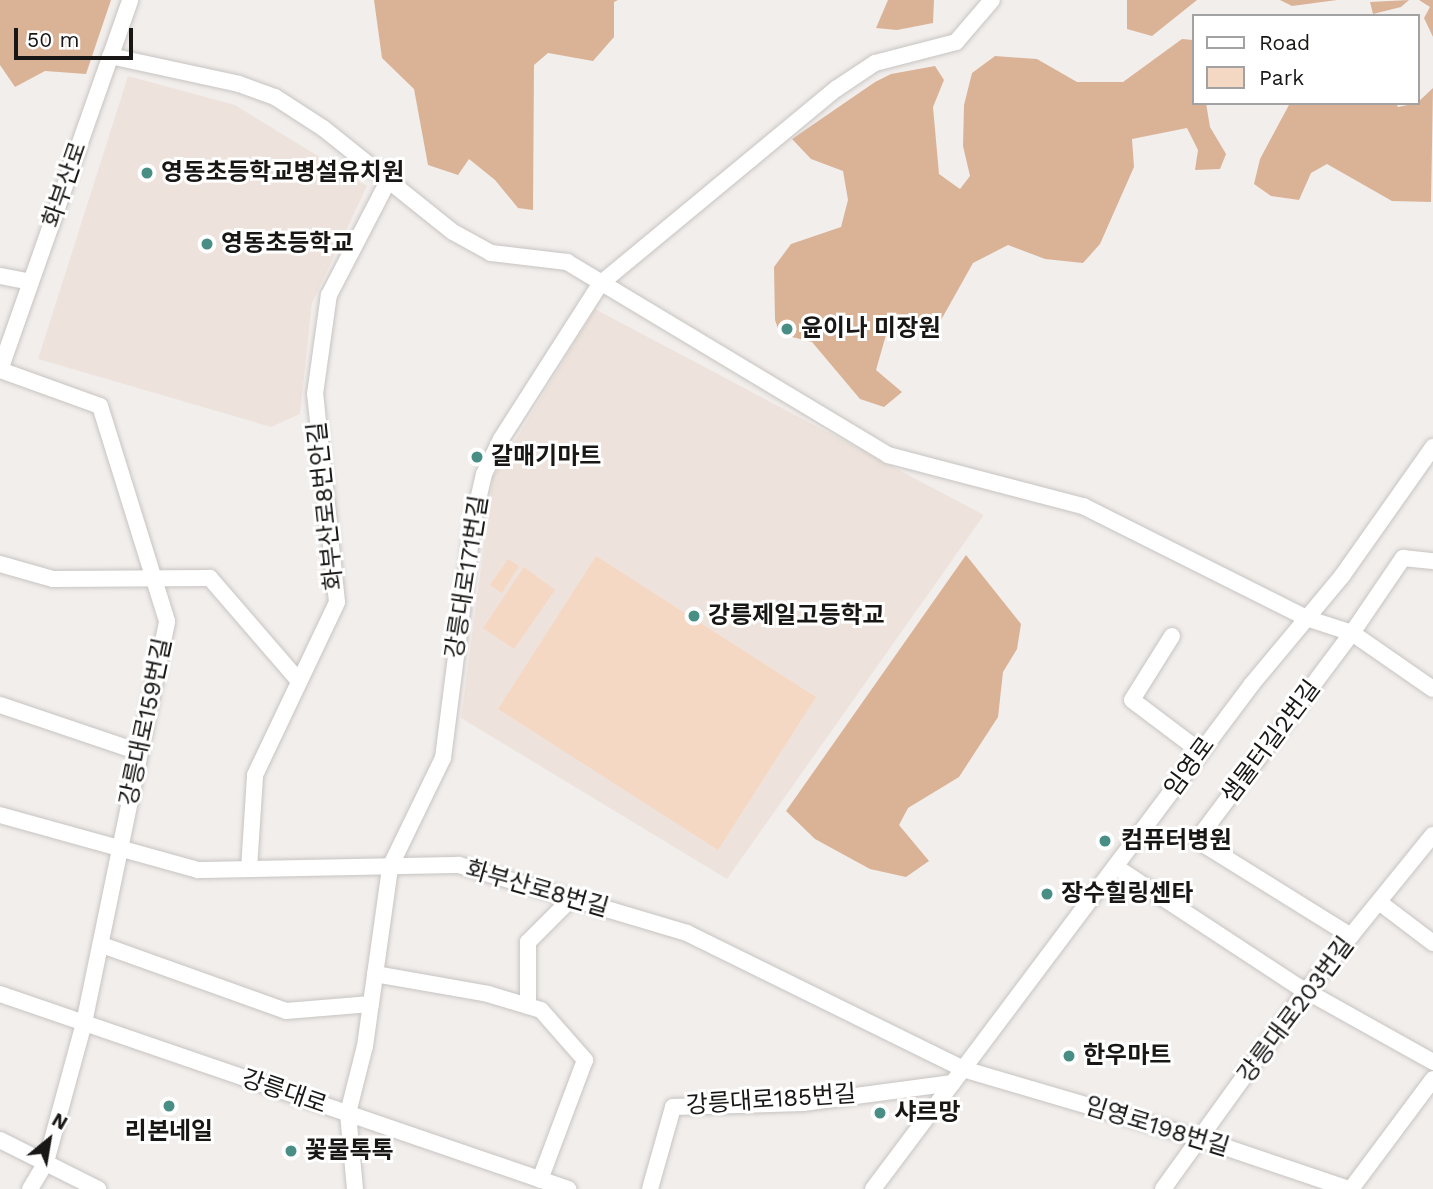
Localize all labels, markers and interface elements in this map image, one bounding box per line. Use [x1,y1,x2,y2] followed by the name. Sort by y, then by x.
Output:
[18,14,136,58] scale bar
[1192,14,1419,105] legend
[27,27,79,52] text: 50 m
[1259,30,1310,55] text: Road
[1259,65,1304,90] text: Park
[37,139,93,231] street label: 화부산로
[161,159,404,187] place label: 영동초등학교병설유치원
[139,165,155,181] marker: 영동초등학교병설유치원
[221,230,353,258] place label: 영동초등학교
[199,236,215,252] marker: 영동초등학교
[801,315,940,343] place label: 윤이나 미장원
[779,321,795,337] marker: 윤이나 미장원
[303,420,349,592] street label: 화부산로8번안길
[491,443,601,471] place label: 갈매기마트
[469,449,485,465] marker: 갈매기마트
[440,493,494,661] street label: 강릉대로171번길
[708,602,885,630] place label: 강릉제일고등학교
[686,608,702,624] marker: 강릉제일고등학교
[114,636,178,808] street label: 강릉대로159번길
[1215,675,1327,809] street label: 샘물터길2번길
[1159,732,1221,802] street label: 임영로
[1121,827,1231,855] place label: 컴퓨터병원
[1095,831,1115,851] marker: 컴퓨터병원
[462,855,612,923] street label: 화부산로8번길
[1061,880,1193,908] place label: 장수힐링센타
[1039,886,1055,902] marker: 장수힐링센타
[1232,931,1360,1089] street label: 강릉대로203번길
[1083,1042,1171,1070] place label: 한우마트
[1061,1048,1077,1064] marker: 한우마트
[238,1064,330,1120] street label: 강릉대로
[685,1080,857,1120] street label: 강릉대로185번길
[1081,1091,1233,1163] street label: 임영로198번길
[161,1098,177,1114] marker: 리본네일
[894,1099,960,1127] place label: 샤르망
[14,1105,84,1175] north arrow
[872,1105,888,1121] marker: 샤르망
[48,1108,72,1135] text: N
[125,1118,213,1146] place label: 리본네일
[305,1137,393,1165] place label: 꽃물톡톡
[283,1143,299,1159] marker: 꽃물톡톡

